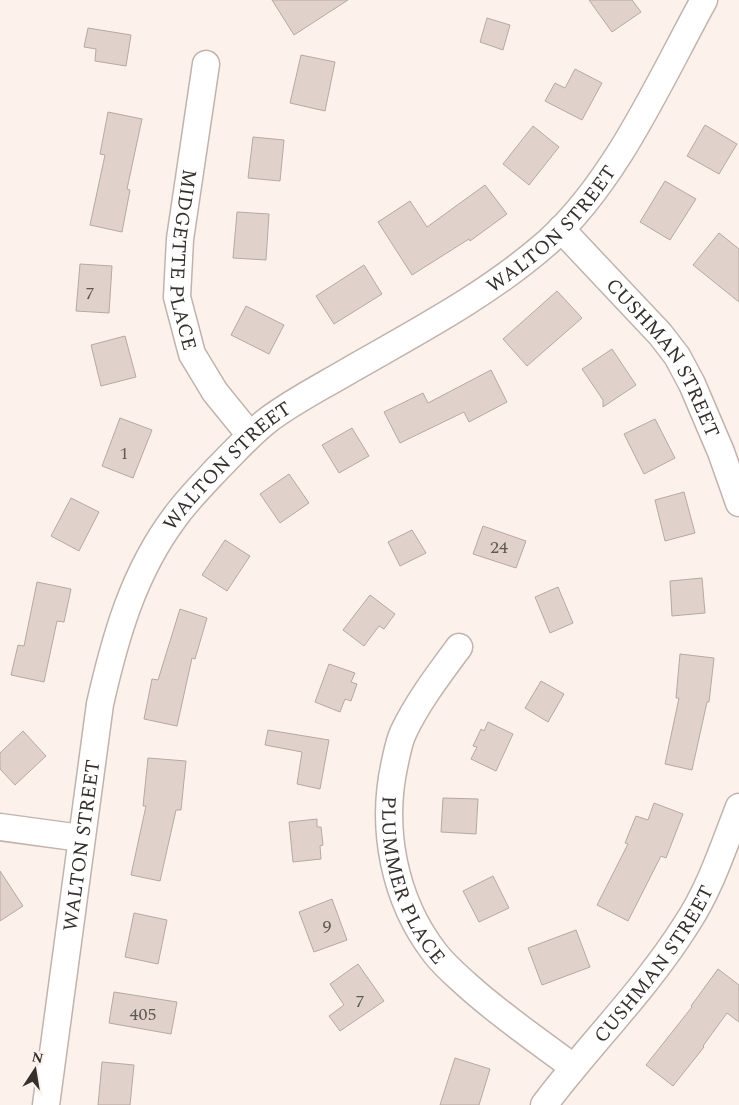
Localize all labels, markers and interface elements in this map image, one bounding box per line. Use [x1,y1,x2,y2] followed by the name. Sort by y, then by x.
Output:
[481,159,624,301] street label: WALTON STREET
[161,167,204,354] street label: MIDGETTE PLACE
[598,271,727,442] street label: CUSHMAN STREET
[86,280,95,307] house number: 7
[156,394,298,537] street label: WALTON STREET
[120,440,129,467] house number: 1
[490,534,508,561] house number: 24
[56,758,108,933] street label: WALTON STREET
[373,795,452,971] street label: PLUMMER PLACE
[587,880,722,1050] street label: CUSHMAN STREET
[323,913,332,940] house number: 9
[356,988,365,1015] house number: 7
[130,1001,157,1028] house number: 405
[10,1045,60,1095] north arrow
[30,1046,45,1069] text: N

